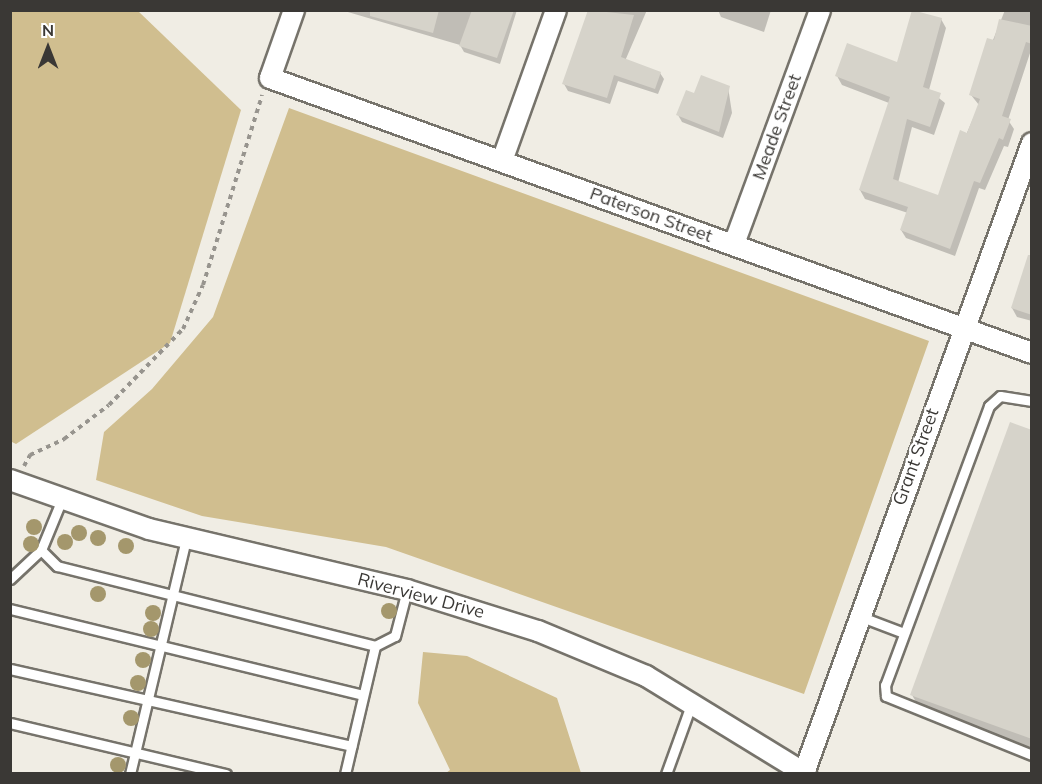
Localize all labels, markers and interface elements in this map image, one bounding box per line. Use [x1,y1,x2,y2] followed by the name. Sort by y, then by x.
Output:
[18,18,78,78] north arrow
[42,20,54,40] text: N
[748,71,806,183] street label: Meade Street
[587,183,715,247] street label: Paterson Street
[888,406,944,508] street label: Grant Street
[355,569,487,623] street label: Riverview Drive

